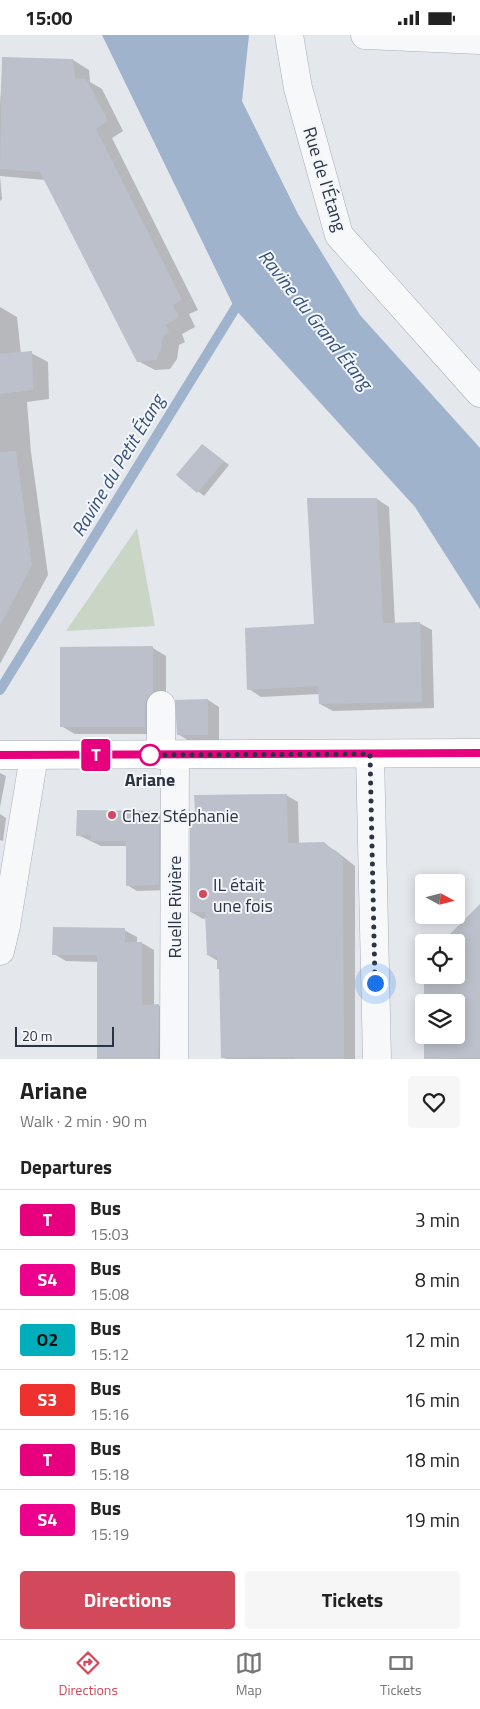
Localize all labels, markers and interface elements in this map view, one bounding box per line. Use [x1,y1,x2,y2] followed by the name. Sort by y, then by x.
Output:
[25,3,72,32] text: 15:00
[296,123,354,235] street label: Rue de l'Étang
[252,243,381,397] water label: Ravine du Grand Étang
[63,387,172,542] water label: Ravine du Petit Étang
[80,739,112,771] line badge: T
[91,741,101,768] text: T
[139,744,161,766] marker: Ariane
[125,766,175,793] place label: Ariane
[122,802,239,829] place label: Chez Stéphanie
[106,809,118,821] marker: Chez Stéphanie
[161,856,188,958] street label: Ruelle Rivière
[213,871,273,919] place label: IL était une fois
[415,874,465,924] north arrow
[415,874,465,1044] map controls
[197,888,209,900] marker: IL était une fois
[415,934,465,984] button: locate
[363,971,388,996] your location
[415,994,465,1044] button: layers
[15,1024,114,1047] scale bar
[22,1025,52,1046] text: 20 m
[20,1072,87,1108] text: Ariane
[408,1076,460,1128] button: heart
[20,1109,147,1133] text: Walk · 2 min · 90 m
[20,1152,112,1181] text: Departures
[90,1193,121,1222] text: Bus
[415,1205,460,1234] text: 3 min
[43,1206,52,1233] text: T
[90,1222,129,1246] text: 15:03
[90,1253,121,1282] text: Bus
[415,1265,460,1294] text: 8 min
[38,1266,57,1293] text: S4
[90,1282,129,1306] text: 15:08
[90,1313,121,1342] text: Bus
[404,1325,460,1354] text: 12 min
[37,1326,58,1353] text: O2
[90,1342,129,1366] text: 15:12
[90,1373,121,1402] text: Bus
[404,1385,460,1414] text: 16 min
[38,1386,57,1413] text: S3
[90,1402,129,1426] text: 15:16
[90,1433,121,1462] text: Bus
[404,1445,460,1474] text: 18 min
[43,1446,52,1473] text: T
[90,1462,129,1486] text: 15:18
[90,1493,121,1522] text: Bus
[404,1505,460,1534] text: 19 min
[38,1506,57,1533] text: S4
[90,1522,129,1546] text: 15:19
[20,1571,235,1629] button: Directions
[245,1571,460,1629] button: Tickets
[59,1649,118,1700] tab: Directions
[235,1649,263,1700] tab: Map
[380,1649,421,1700] tab: Tickets

